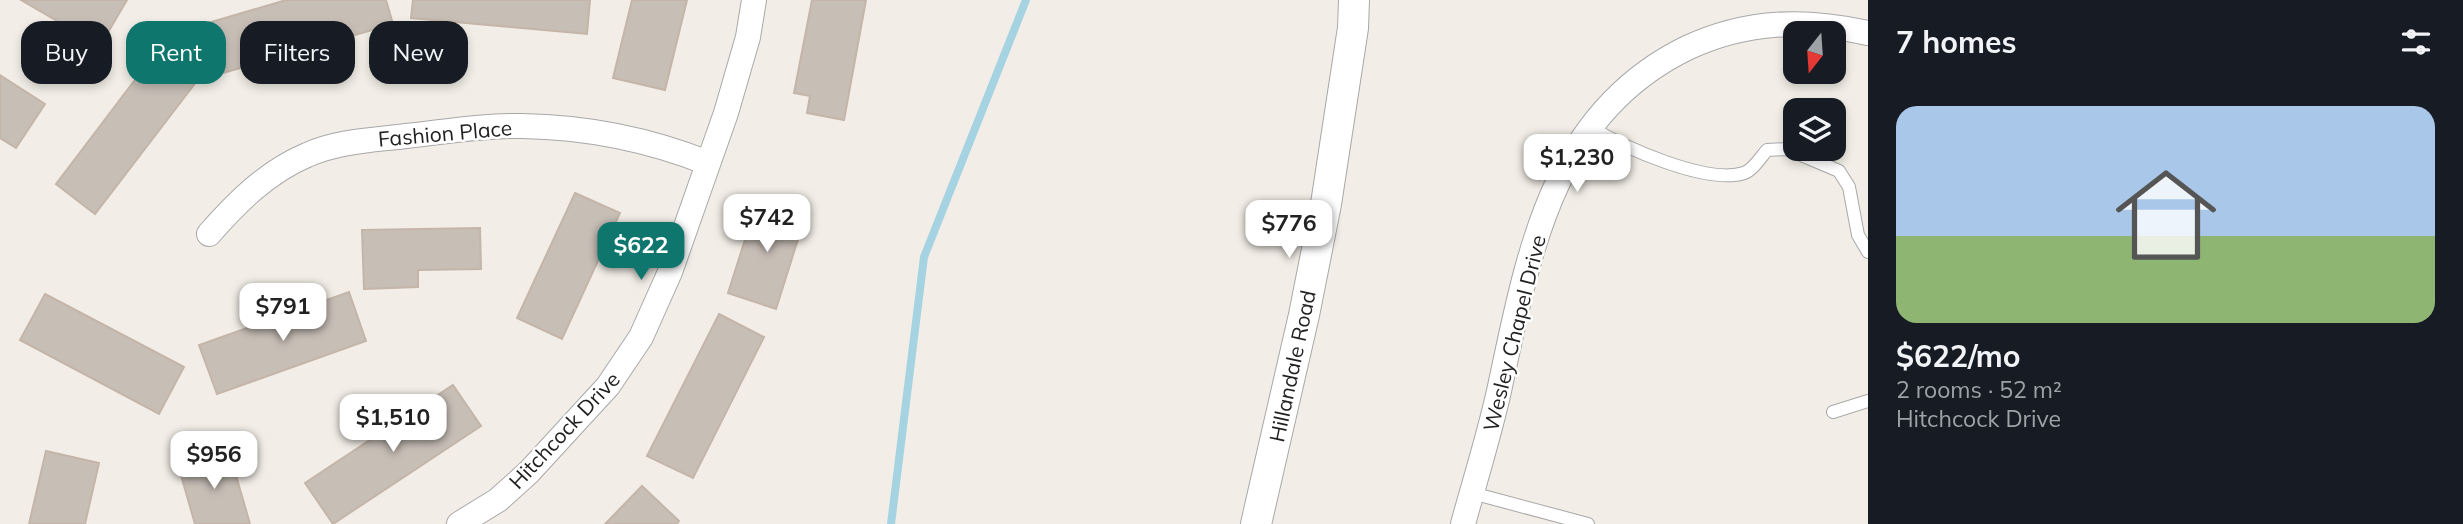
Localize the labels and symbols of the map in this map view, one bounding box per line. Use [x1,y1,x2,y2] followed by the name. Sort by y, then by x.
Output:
[1783,21,1846,84] north arrow
[377,114,513,152] street label: Fashion Place
[1520,134,1634,194] pin: $1,230
[726,194,808,254] pin: $742
[1248,201,1330,260] pin: $776
[600,222,682,282] pin: $622
[1477,232,1551,434] street label: Wesley Chapel Drive
[242,284,324,343] pin: $791
[1263,288,1321,444] street label: Hillandale Road
[503,366,625,494] street label: Hitchcock Drive
[336,394,450,454] pin: $1,510
[173,432,255,491] pin: $956

